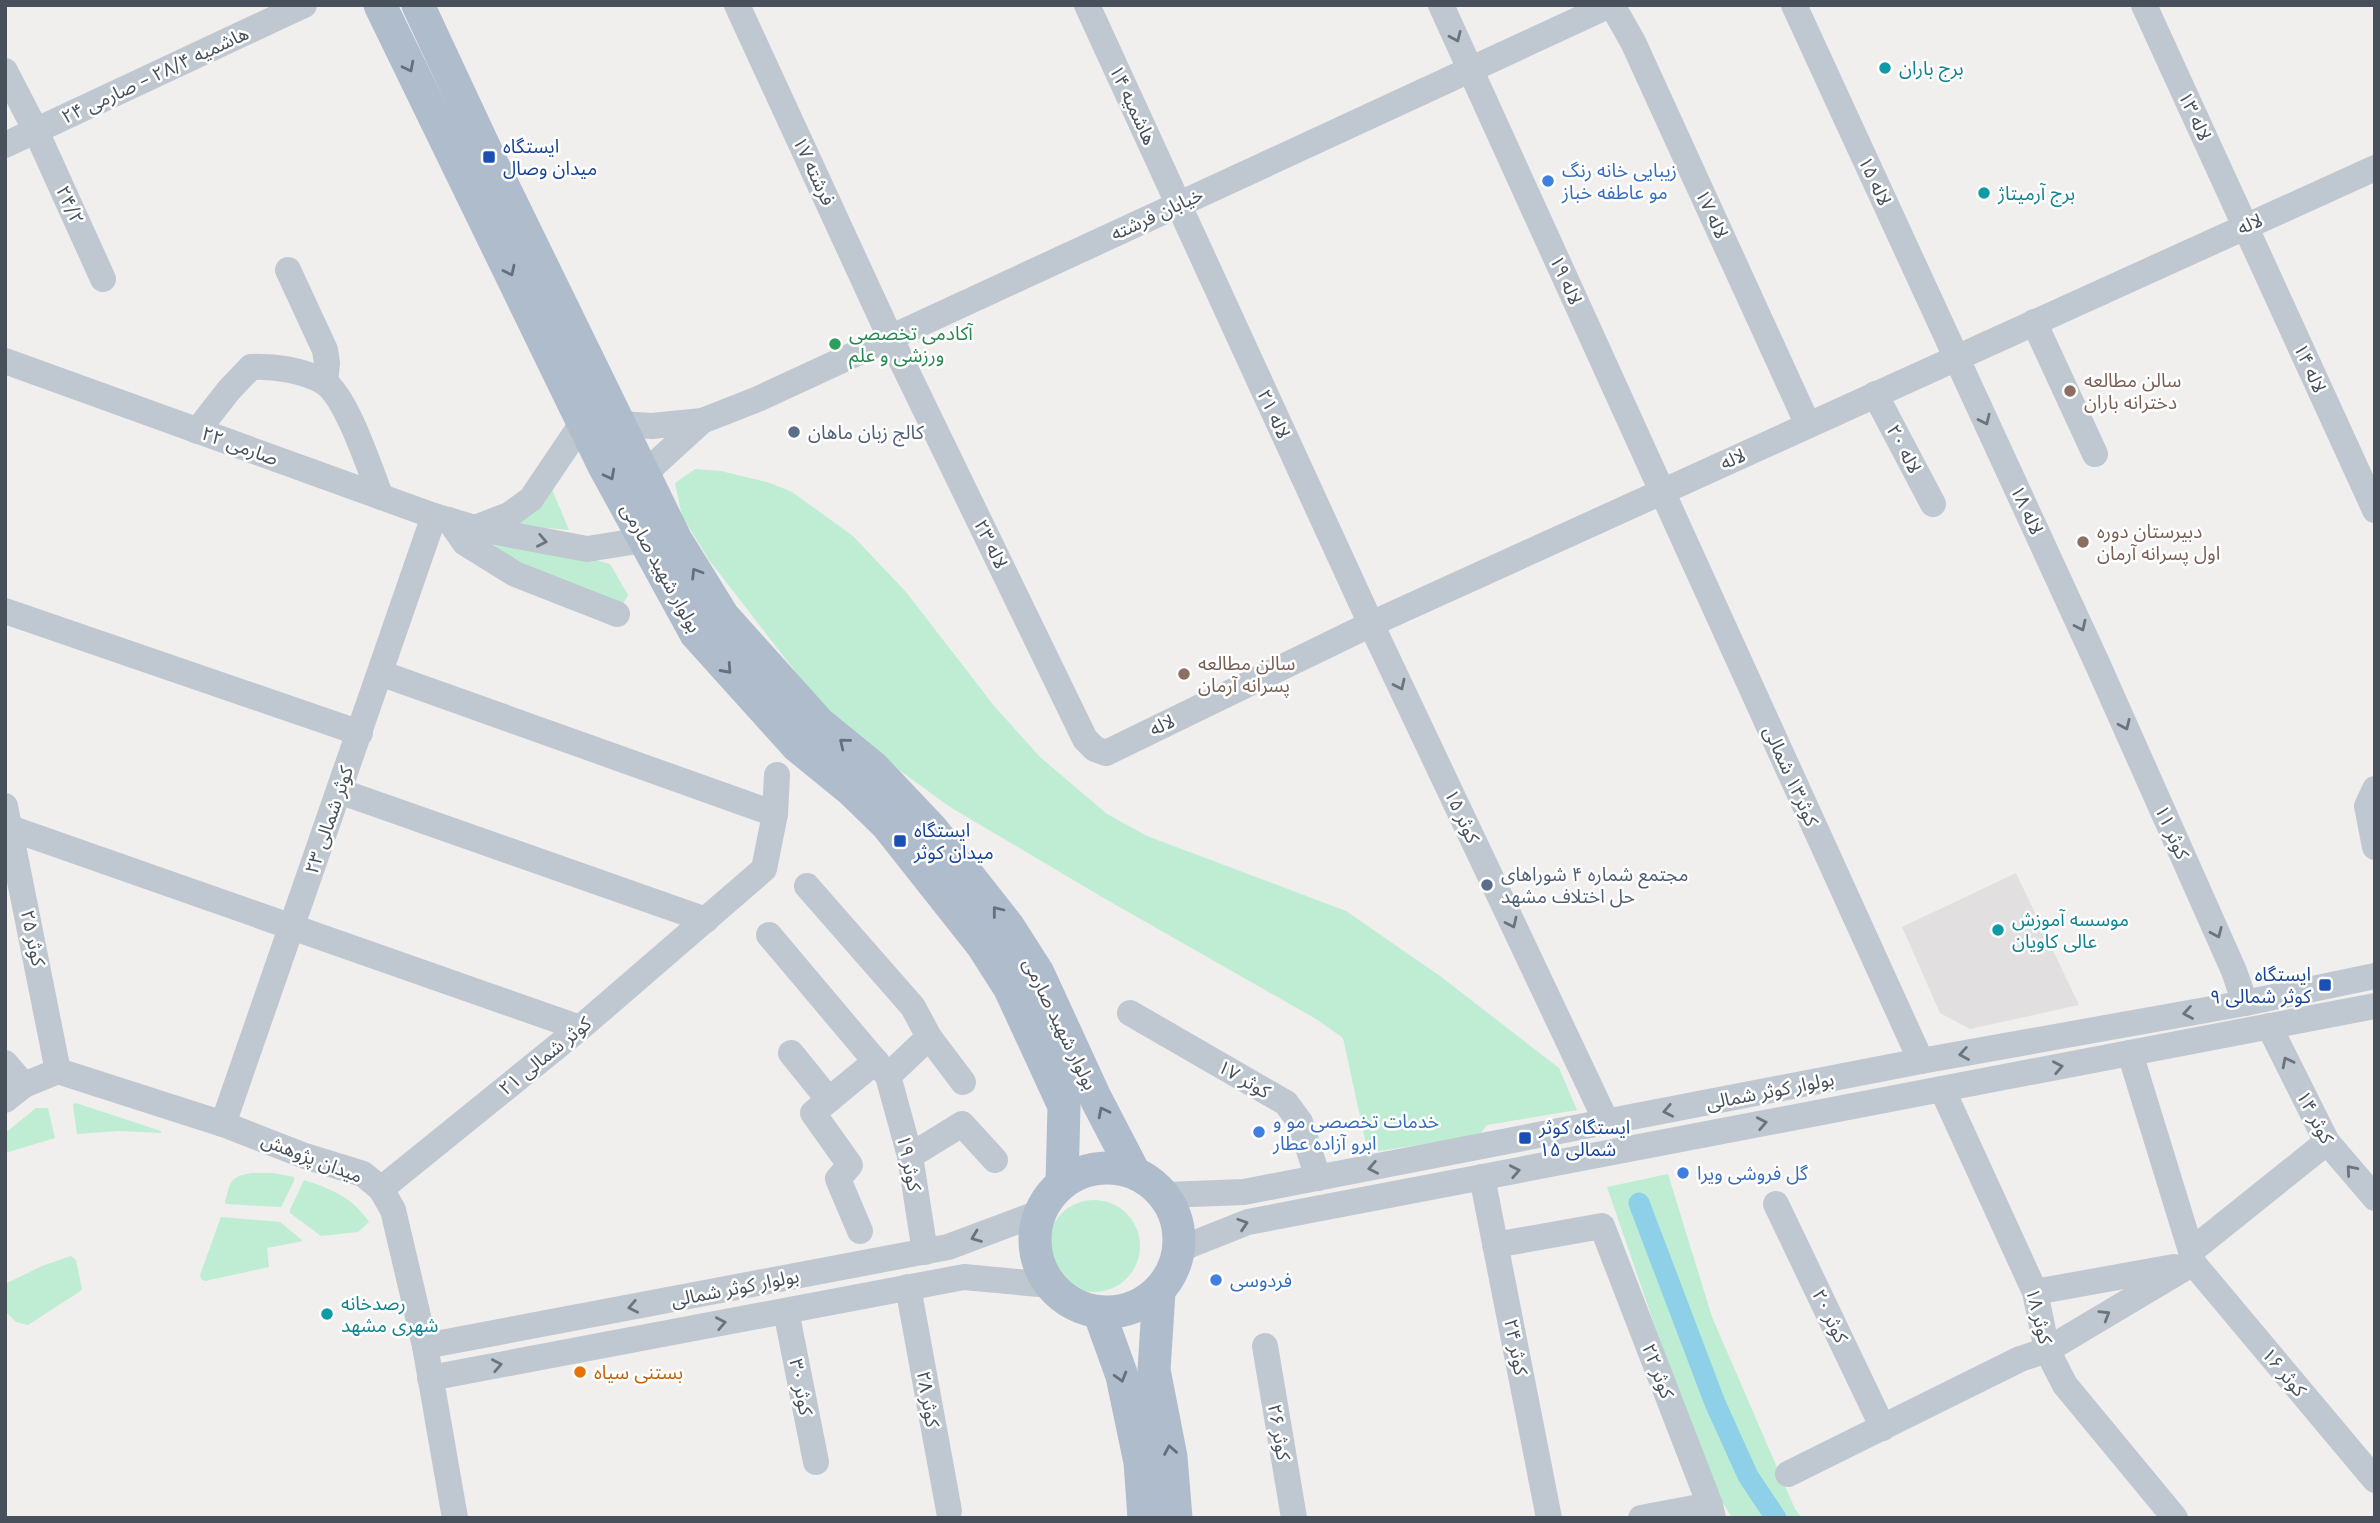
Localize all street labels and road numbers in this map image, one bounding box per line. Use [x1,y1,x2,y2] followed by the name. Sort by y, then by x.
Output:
[57,21,253,129] street label: هاشمیه ۲۸/۴ - صارمی ۲۴
[1104,61,1162,149] street label: هاشمیه ۱۴
[2173,87,2217,145] street label: لاله ۱۳
[787,132,841,210] street label: فرشته ۱۷
[1853,152,1897,210] street label: لاله ۱۵
[50,182,90,228] street label: ۲۴/۲
[1107,182,1207,246] street label: خیابان فرشته
[1690,185,1734,243] street label: لاله ۱۷
[2233,207,2267,241] street label: لاله
[1544,251,1588,309] street label: لاله ۱۹
[2288,339,2332,397] street label: لاله ۱۴
[1252,385,1296,443] street label: لاله ۲۱
[1881,420,1927,478] street label: لاله ۲۰
[198,421,282,471] street label: صارمی ۲۲
[1716,442,1750,476] street label: لاله
[2005,481,2049,539] street label: لاله ۱۸
[615,499,707,637] street label: بولوار شهید صارمی
[968,515,1014,573] street label: لاله ۲۳
[1145,708,1179,742] street label: لاله
[1758,722,1825,831] street label: کوثر۱۳ شمالی
[299,762,359,877] street label: کوثر شمالی ۲۳
[1439,785,1486,848] street label: کوثر ۱۵
[2149,801,2195,864] street label: کوثر ۱۱
[15,908,51,970] street label: کوثر ۲۵
[1017,954,1103,1094] street label: بولوار شهید صارمی
[494,1010,597,1101] street label: کوثر شمالی ۲۱
[1213,1054,1276,1105] street label: کوثر ۱۷
[1704,1066,1836,1116] street label: بولوار کوثر شمالی
[2291,1086,2340,1149] street label: کوثر ۱۴
[258,1127,366,1189] street label: میدان پژوهش
[891,1133,927,1195] street label: کوثر ۱۹
[669,1263,801,1313] street label: بولوار کوثر شمالی
[1806,1285,1854,1348] street label: کوثر ۲۰
[2020,1285,2058,1348] street label: کوثر ۱۸
[1498,1317,1534,1378] street label: کوثر ۲۴
[1636,1340,1680,1403] street label: کوثر ۲۲
[2256,1342,2313,1403] street label: کوثر ۱۶
[783,1357,819,1418] street label: کوثر ۳۰
[911,1369,945,1430] street label: کوثر ۲۸
[1262,1402,1296,1463] street label: کوثر ۲۶

